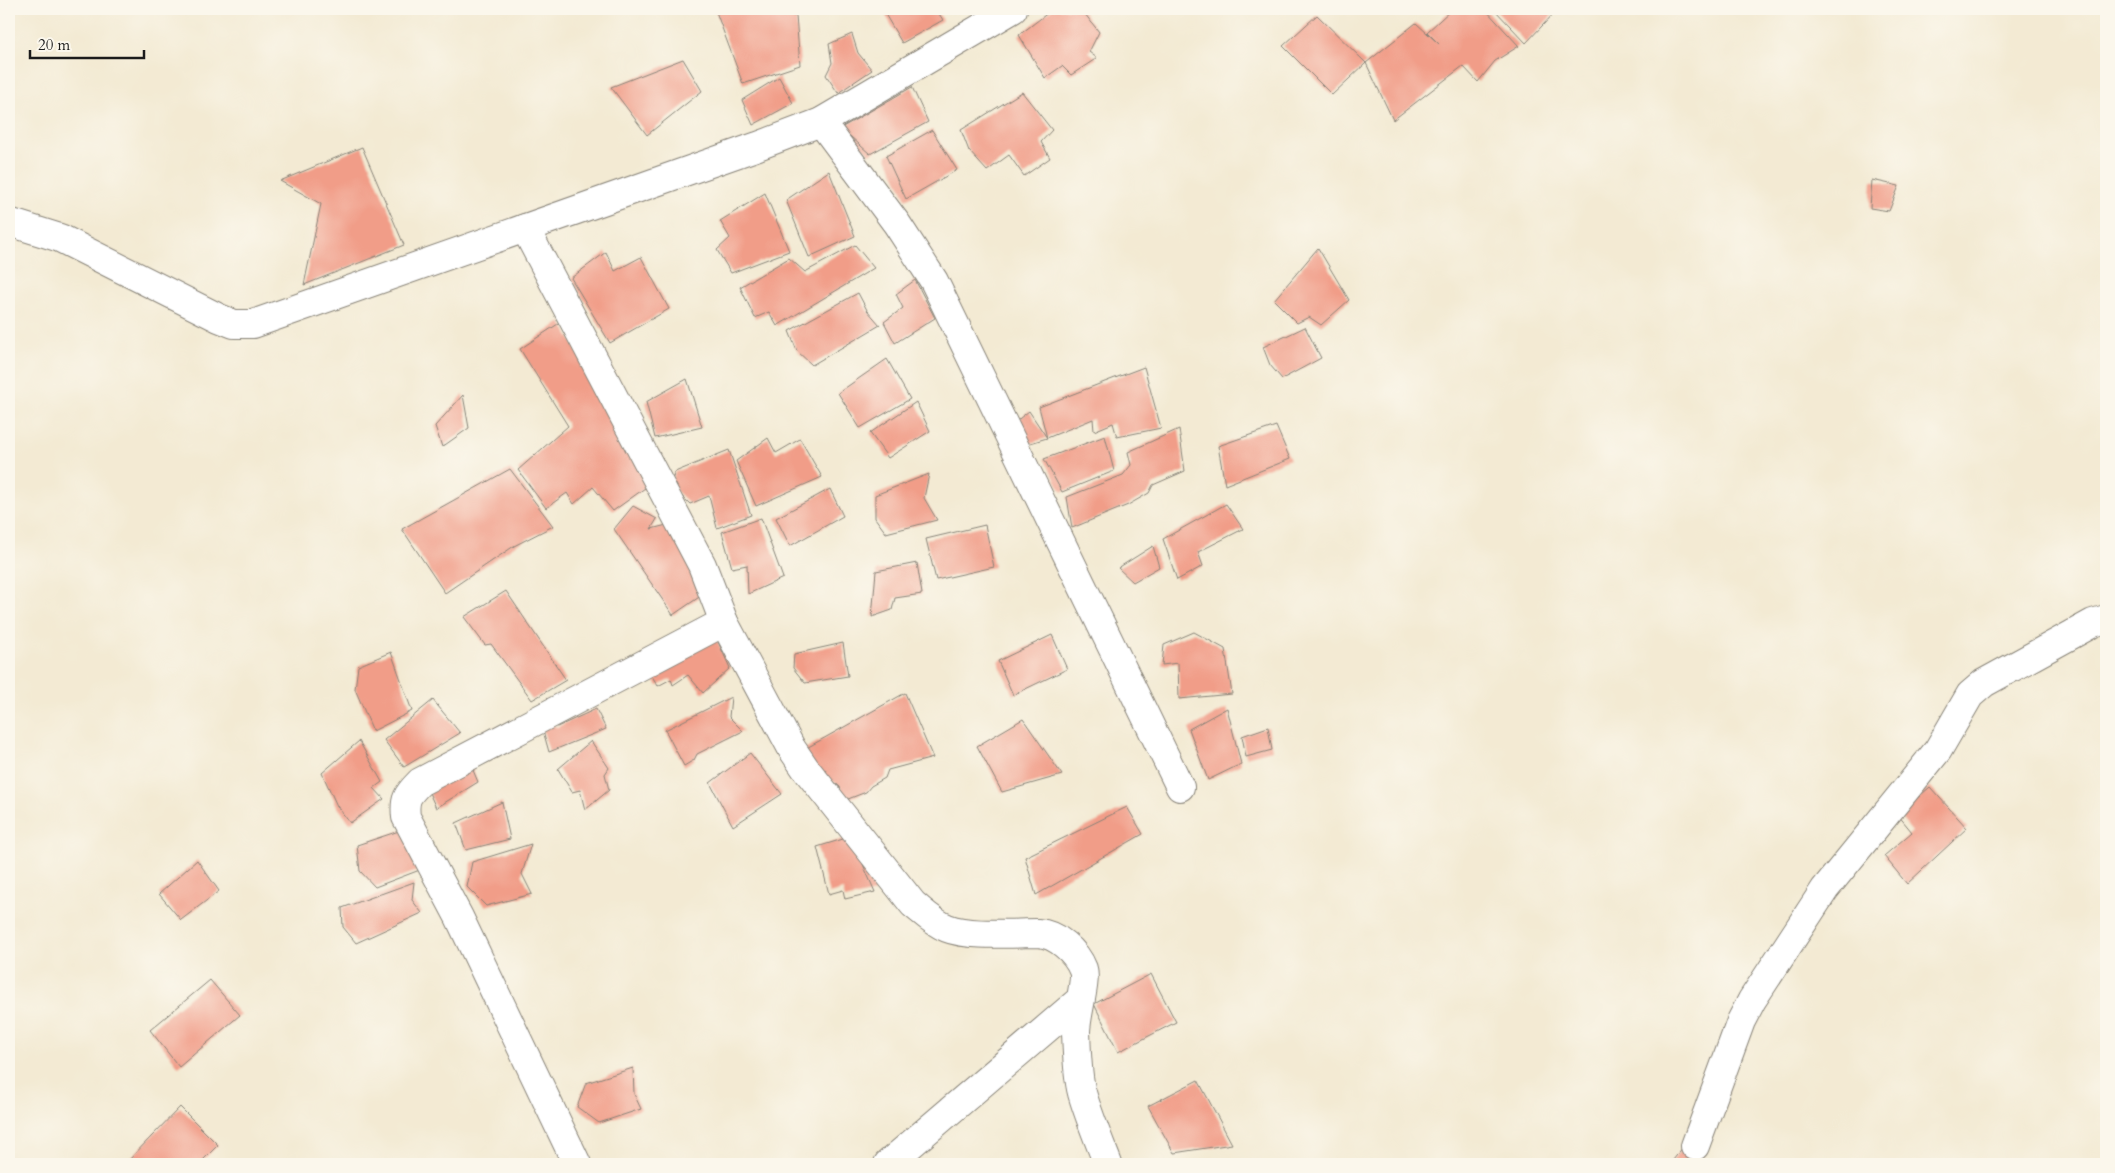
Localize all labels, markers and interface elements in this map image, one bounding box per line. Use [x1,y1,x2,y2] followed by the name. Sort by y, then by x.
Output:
[30,28,144,60] scale bar
[38,35,70,55] text: 20 m

